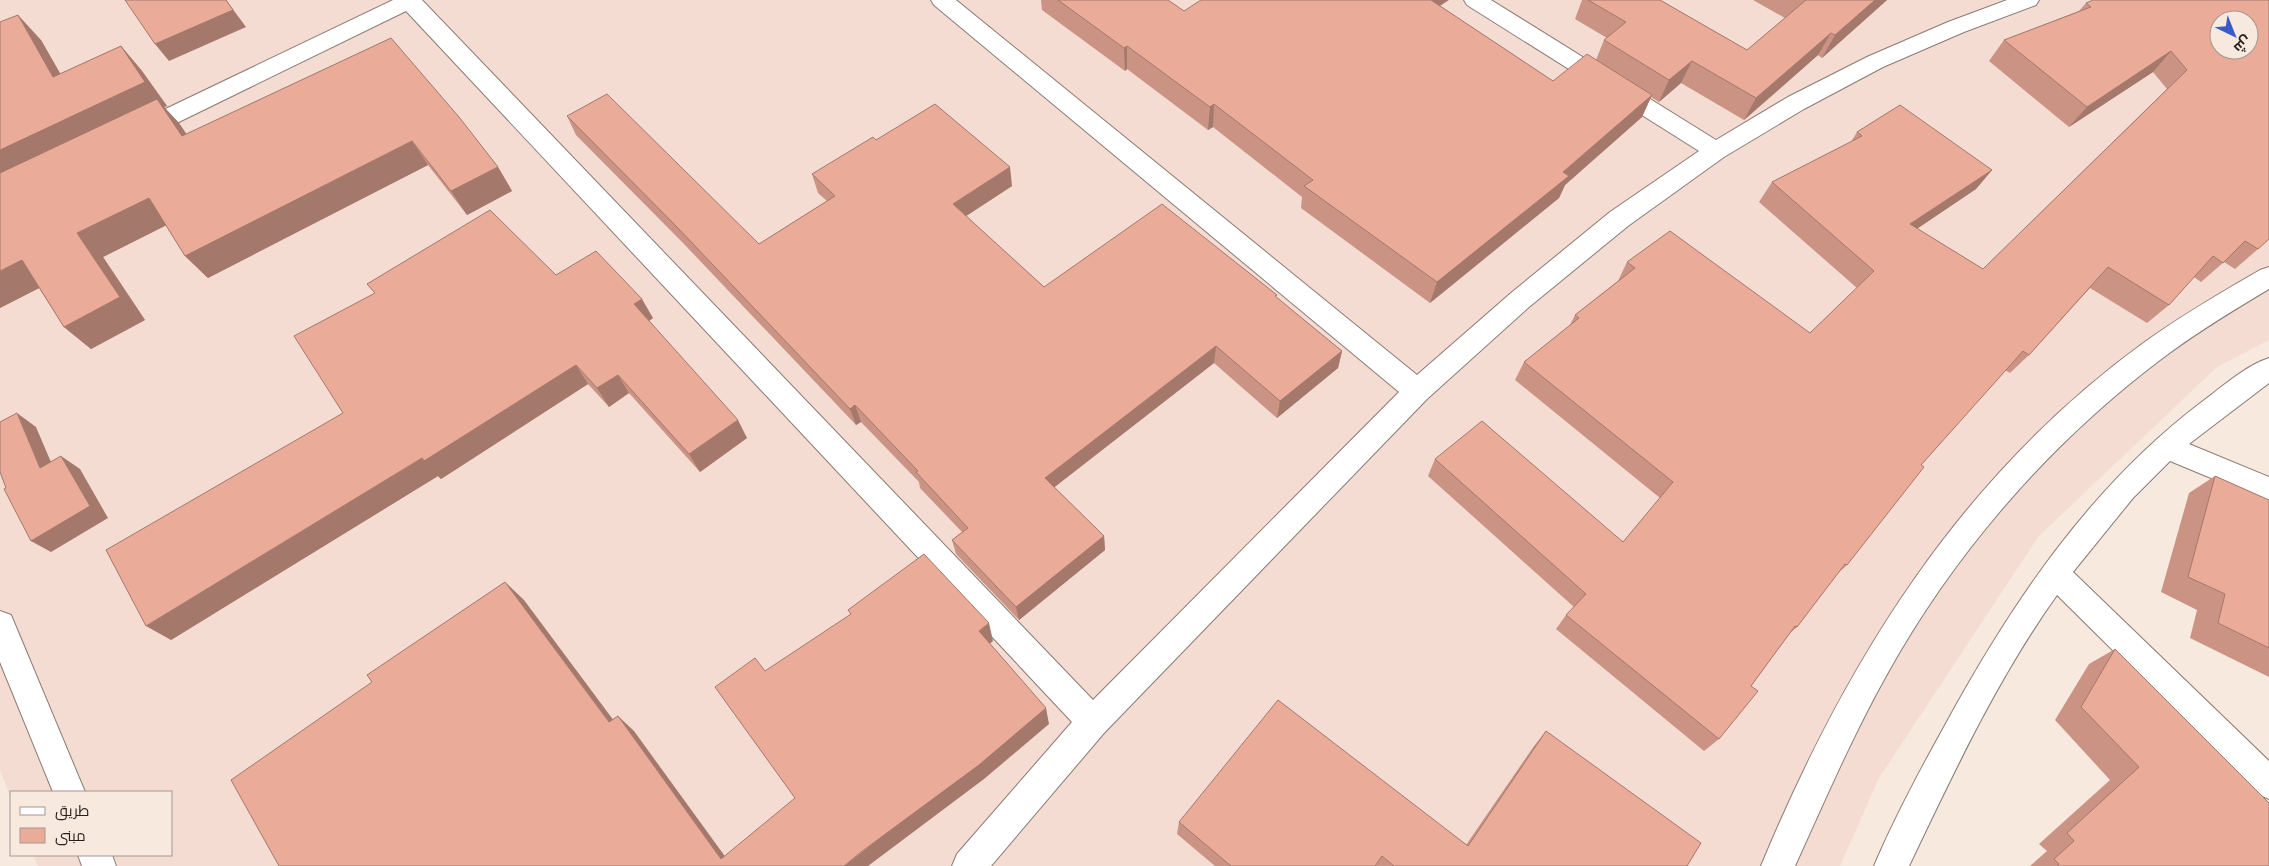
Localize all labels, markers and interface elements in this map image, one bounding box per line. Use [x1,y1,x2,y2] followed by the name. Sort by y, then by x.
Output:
[2209,10,2259,60] north arrow
[2230,32,2255,57] text: ش
[10,791,172,856] legend
[55,802,89,821] text: طريق
[55,827,86,846] text: مبنى

